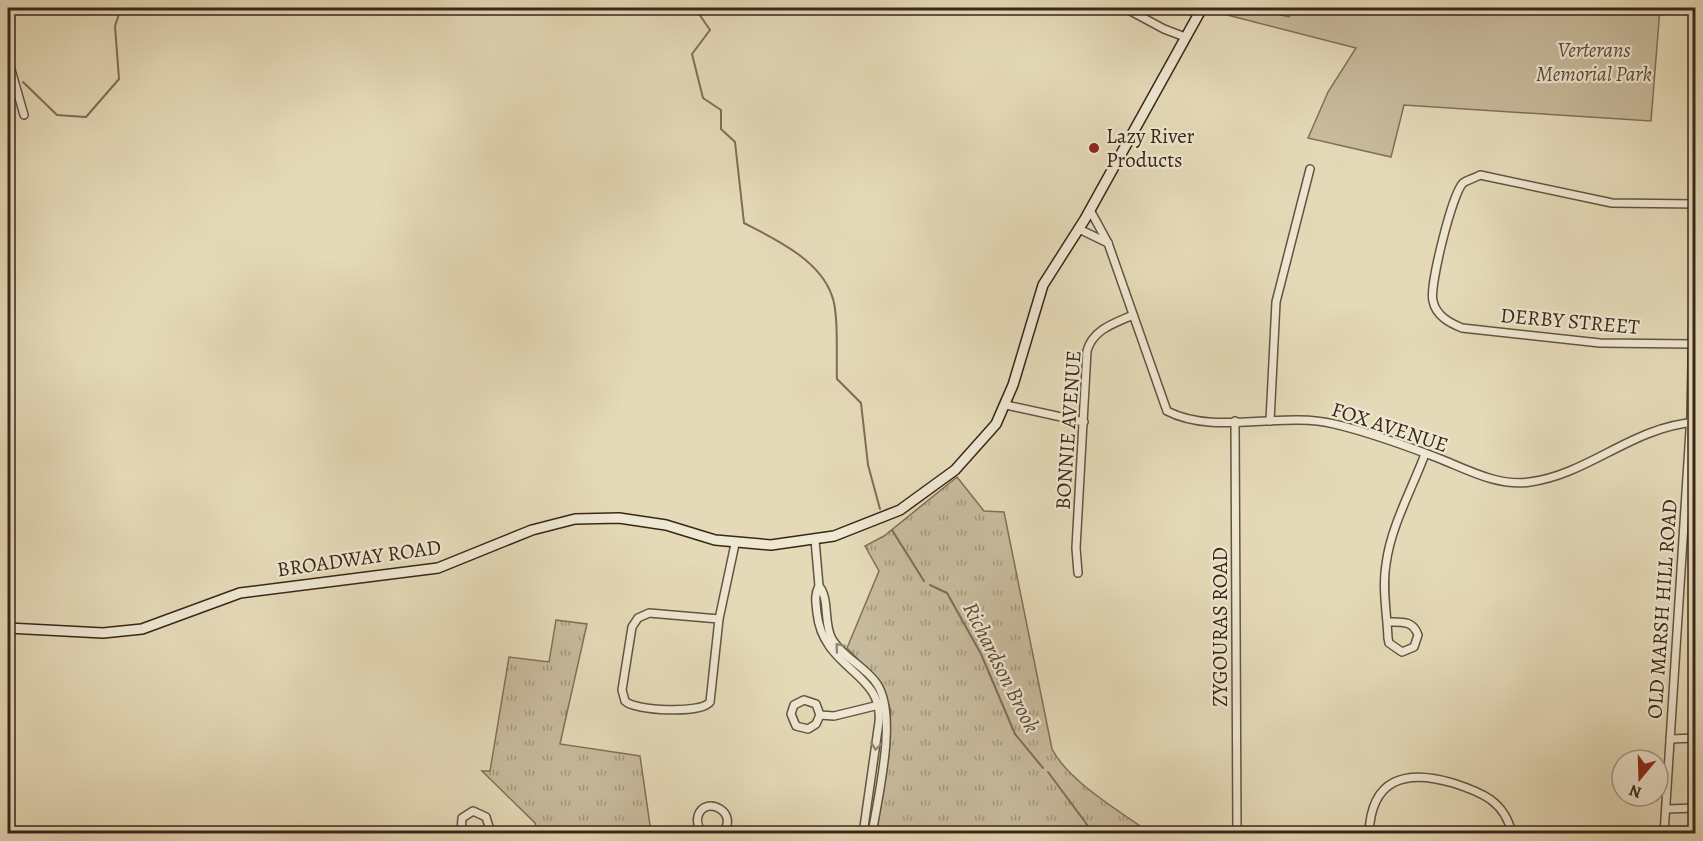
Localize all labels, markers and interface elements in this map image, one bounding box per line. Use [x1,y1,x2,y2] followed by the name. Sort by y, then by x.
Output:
[1536,36,1652,88] park label: Verterans Memorial Park
[1106,122,1195,174] place label: Lazy River Products
[1087,141,1101,155] marker: Lazy River Products
[1499,301,1641,341] street label: DERBY STREET
[1048,349,1088,511] street label: BONNIE AVENUE
[1328,395,1452,459] street label: FOX AVENUE
[1640,498,1684,720] street label: OLD MARSH HILL ROAD
[275,533,443,583] street label: BROADWAY ROAD
[1206,547,1234,707] street label: ZYGOURAS ROAD
[955,597,1047,738] water label: Richardson Brook
[836,643,847,654] one-way arrow
[870,742,882,751] one-way arrow
[1610,748,1670,808] north arrow
[1626,779,1645,804] text: N

